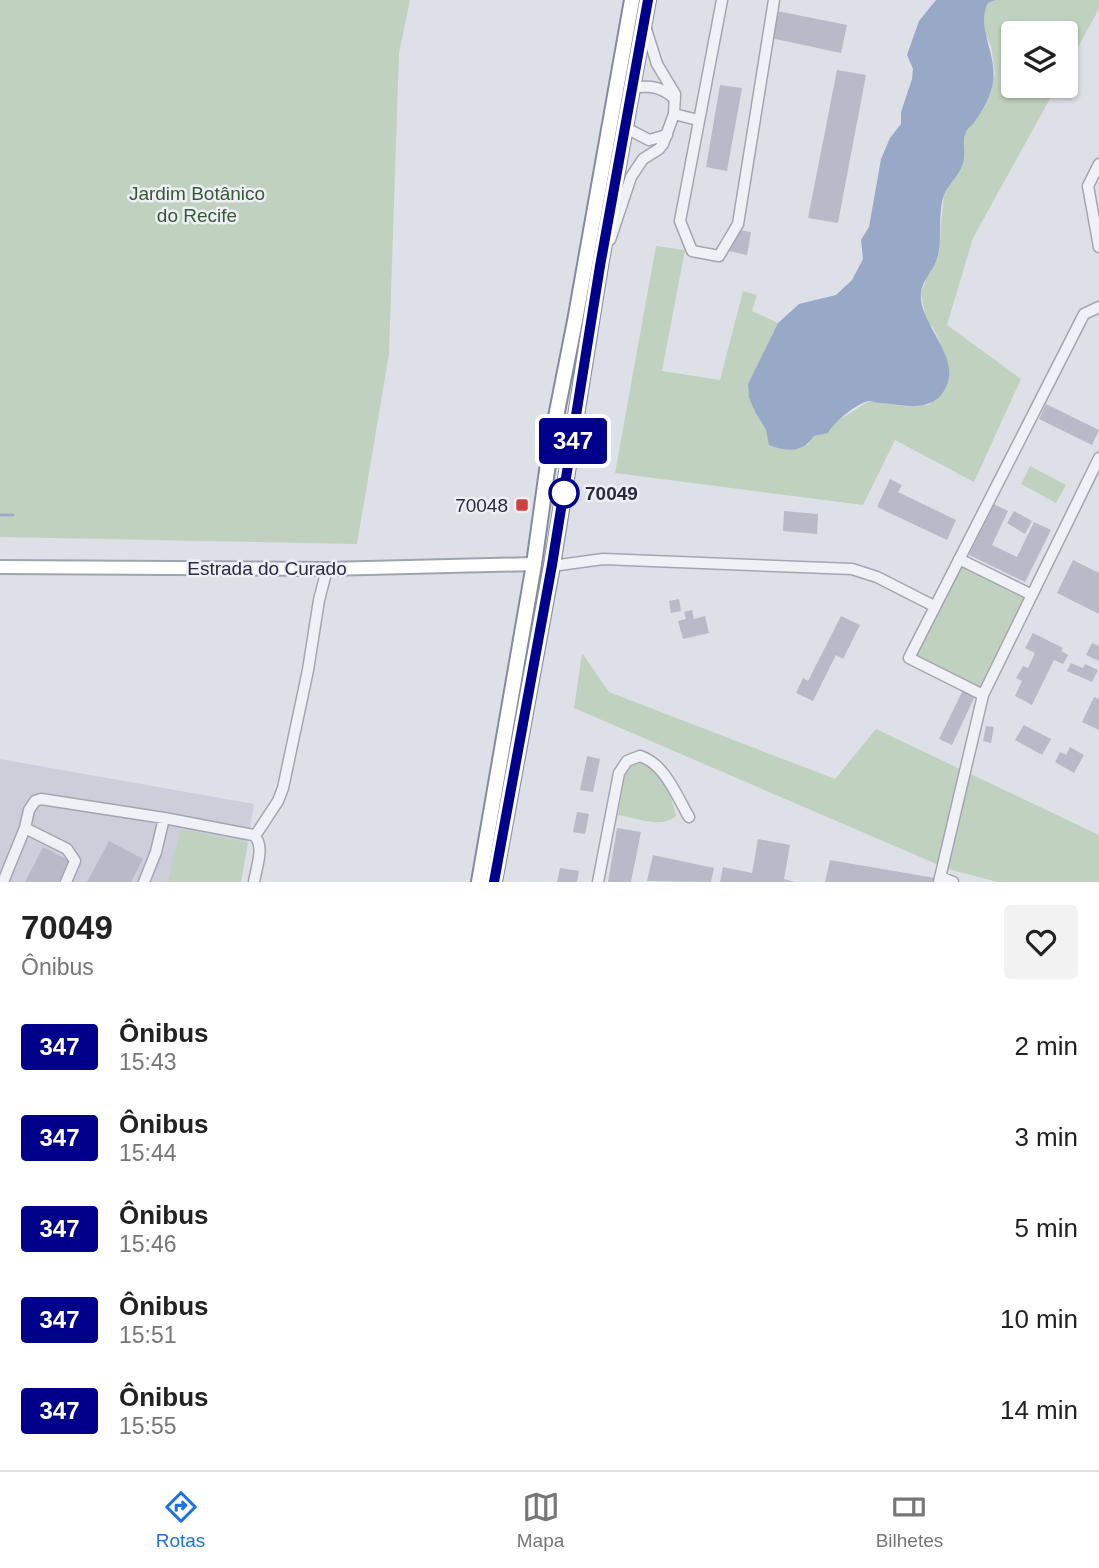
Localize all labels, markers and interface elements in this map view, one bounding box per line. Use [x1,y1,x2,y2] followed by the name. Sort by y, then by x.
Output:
[1001,21,1078,98] map controls
[1001,21,1078,98] button: layers
[129,183,265,226] park label: Jardim Botânico do Recife
[533,418,613,464] line badge: 347
[553,427,593,454] text: 347
[549,478,579,508] marker: 70049
[585,483,638,504] place label: 70049
[455,495,508,516] place label: 70048
[514,497,530,513] marker: 70048
[187,558,347,579] street label: Estrada do Curado
[1004,905,1078,979] button: heart
[21,909,113,946] text: 70049
[21,954,94,980] text: Ônibus
[119,1018,209,1048] text: Ônibus
[1014,1031,1078,1061] text: 2 min
[39,1033,80,1060] text: 347
[119,1049,177,1075] text: 15:43
[119,1109,209,1139] text: Ônibus
[1014,1122,1078,1152] text: 3 min
[39,1124,80,1151] text: 347
[119,1140,177,1166] text: 15:44
[119,1200,209,1230] text: Ônibus
[1014,1213,1078,1243] text: 5 min
[39,1215,80,1242] text: 347
[119,1231,177,1257] text: 15:46
[119,1291,209,1321] text: Ônibus
[1000,1304,1078,1334] text: 10 min
[39,1306,80,1333] text: 347
[119,1322,177,1348] text: 15:51
[119,1382,209,1412] text: Ônibus
[1000,1395,1078,1425] text: 14 min
[39,1397,80,1424] text: 347
[119,1413,177,1439] text: 15:55
[156,1488,205,1552] tab: Rotas
[517,1488,564,1552] tab: Mapa
[876,1488,943,1552] tab: Bilhetes

